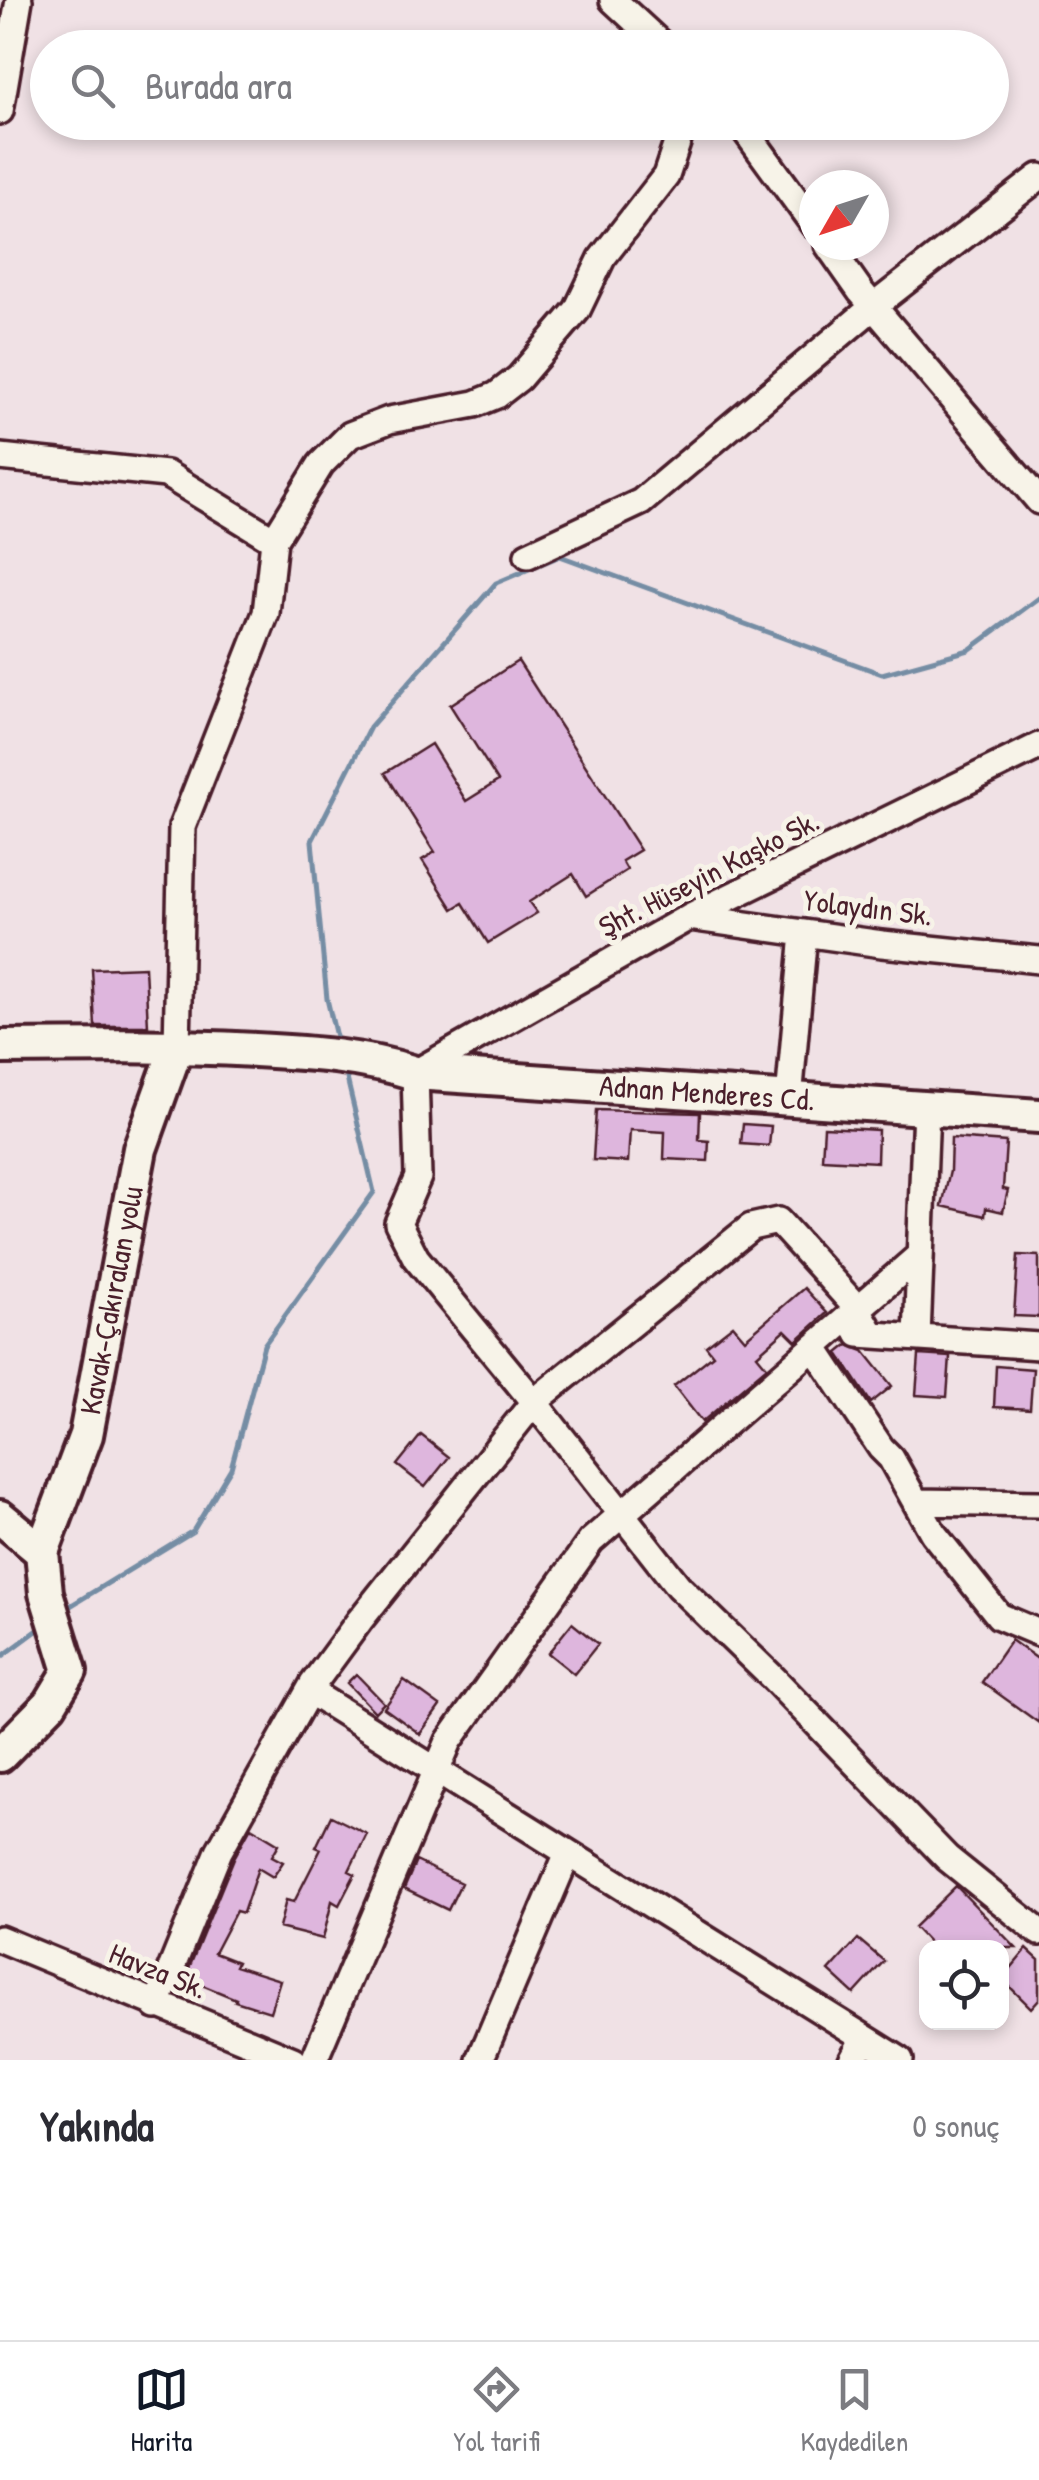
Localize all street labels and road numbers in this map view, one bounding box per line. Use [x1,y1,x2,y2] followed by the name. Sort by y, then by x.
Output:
[591,800,826,946] street label: Şht. Hüseyin Kaşko Sk.
[802,879,935,935] street label: Yolaydın Sk.
[598,1065,816,1120] street label: Adnan Menderes Cd.
[69,1183,152,1418] street label: Kavak-Çakıralan yolu
[104,1932,213,2008] street label: Havza Sk.

